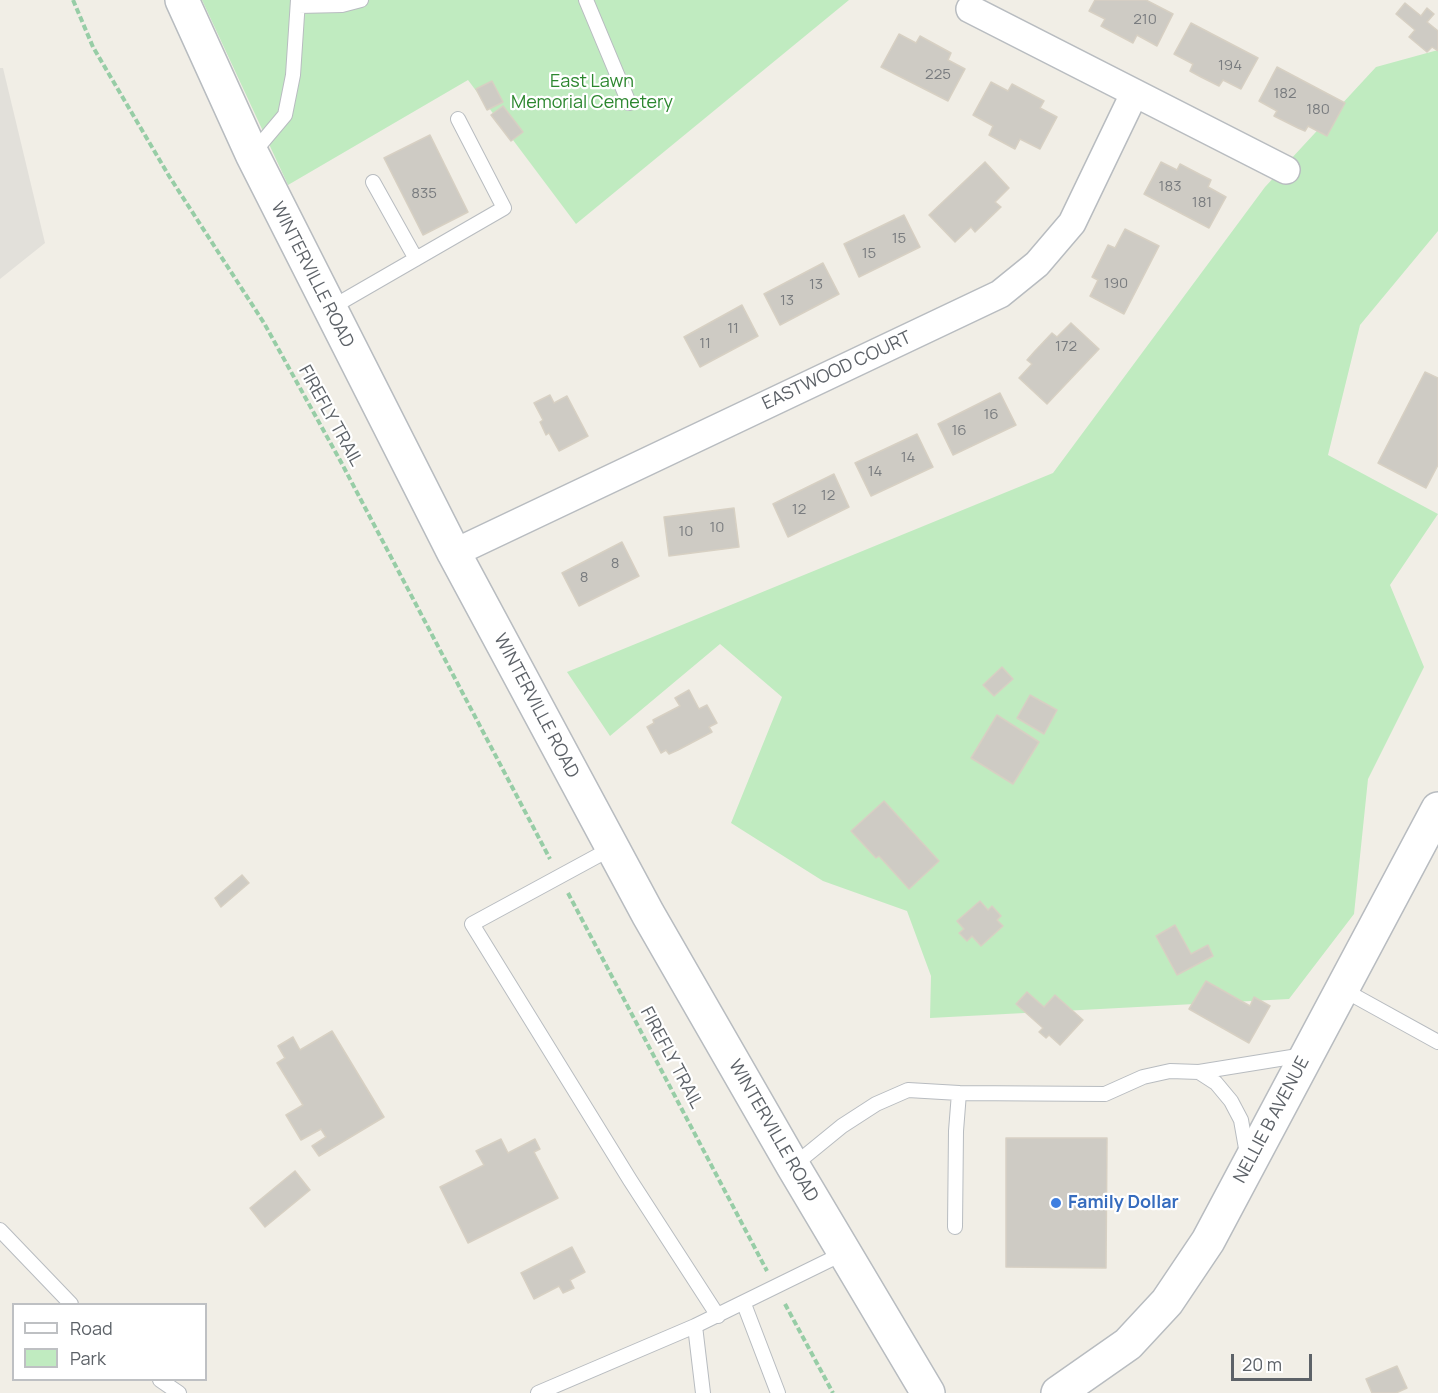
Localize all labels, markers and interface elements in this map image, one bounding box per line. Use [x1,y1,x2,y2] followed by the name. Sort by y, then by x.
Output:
[1133,11,1157,29] house number: 210
[1218,57,1242,75] house number: 194
[925,66,951,84] house number: 225
[511,71,673,113] park label: East Lawn Memorial Cemetery
[1273,85,1297,103] house number: 182
[1306,101,1330,119] house number: 180
[1159,178,1181,196] house number: 183
[411,185,437,203] house number: 835
[1192,194,1212,212] house number: 181
[266,199,358,351] street label: WINTERVILLE ROAD
[892,230,906,248] house number: 15
[862,245,876,263] house number: 15
[1104,275,1128,293] house number: 190
[809,276,823,294] house number: 13
[780,292,794,310] house number: 13
[727,320,739,338] house number: 11
[759,327,915,415] street label: EASTWOOD COURT
[699,335,711,353] house number: 11
[1055,338,1077,356] house number: 172
[293,362,367,470] street label: FIREFLY TRAIL
[983,406,999,424] house number: 16
[951,422,967,440] house number: 16
[901,449,915,467] house number: 14
[868,463,882,481] house number: 14
[821,487,835,505] house number: 12
[792,501,806,519] house number: 12
[710,519,724,537] house number: 10
[679,523,693,541] house number: 10
[611,555,619,573] house number: 8
[580,569,588,587] house number: 8
[489,630,583,782] street label: WINTERVILLE ROAD
[635,1004,707,1112] street label: FIREFLY TRAIL
[1230,1053,1314,1187] street label: NELLIE B AVENUE
[724,1056,822,1206] street label: WINTERVILLE ROAD
[1068,1192,1179,1214] place label: Family Dollar
[1049,1196,1063,1210] marker: Family Dollar
[12,1303,207,1381] legend
[70,1316,113,1340] text: Road
[1234,1342,1315,1380] scale bar
[70,1346,106,1370] text: Park
[1242,1352,1282,1376] text: 20 m

